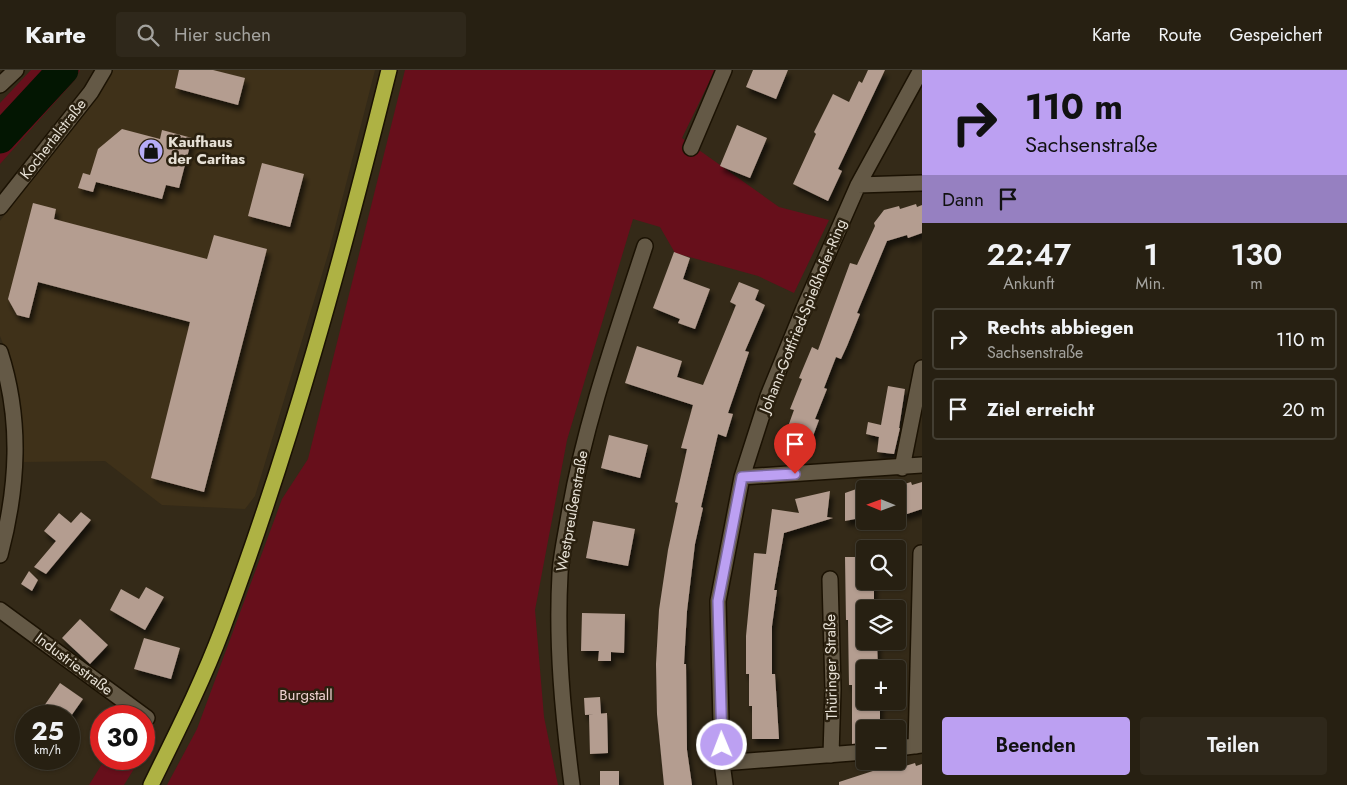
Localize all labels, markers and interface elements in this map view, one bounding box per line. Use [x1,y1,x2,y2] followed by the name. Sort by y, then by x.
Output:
[116,12,466,57] search box
[25,17,86,52] text: Karte
[134,21,162,49] icon: search
[174,21,271,48] text: Hier suchen
[1092,22,1131,48] text: Karte
[1159,22,1201,48] text: Route
[1229,22,1322,48] text: Gespeichert
[1025,82,1123,132] text: 110 m
[942,90,1007,155] icon: right
[15,94,92,184] street label: Kochertalstraße
[1025,128,1158,160] text: Sachsenstraße
[168,131,245,170] place label: Kaufhaus der Caritas
[138,138,164,164] shop icon: Kaufhaus der Caritas
[994,185,1022,213] icon: arrive
[942,186,984,213] text: Dann
[753,216,852,418] street label: Johann-Gottfried-Spießhofer-Ring
[987,233,1071,276] text: 22:47
[1143,233,1158,276] text: 1
[1230,233,1282,276] text: 130
[1003,272,1054,295] text: Ankunft
[1136,272,1166,295] text: Min.
[1250,272,1263,295] text: m
[987,314,1134,341] text: Rechts abbiegen
[944,325,972,353] icon: right
[1276,326,1325,353] text: 110 m
[987,341,1083,364] text: Sachsenstraße
[944,395,972,423] icon: arrive
[987,396,1094,423] text: Ziel erreicht
[1282,396,1325,423] text: 20 m
[774,423,816,474] pin
[781,430,809,458] icon: arrive
[551,449,594,573] street label: Westpreußenstraße
[856,480,906,530] north arrow
[856,480,906,770] map controls
[856,540,906,590] button: search
[856,600,906,650] button: layers
[819,614,843,720] street label: Thüringer Straße
[30,627,118,701] street label: Industriestraße
[856,660,906,710] button: +
[279,684,333,706] park label: Burgstall
[90,705,155,770] speed limit sign: 30
[31,713,64,749] text: 25
[942,717,1130,775] button: Beenden
[1140,717,1327,775] button: Teilen
[695,718,747,770] position arrow
[856,720,906,770] button: −
[34,741,61,759] text: km/h

